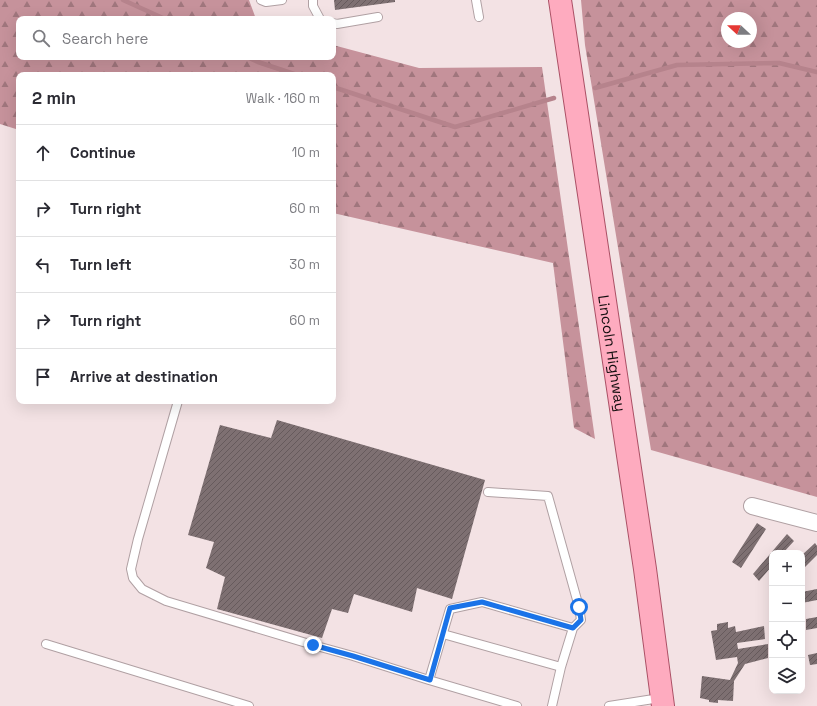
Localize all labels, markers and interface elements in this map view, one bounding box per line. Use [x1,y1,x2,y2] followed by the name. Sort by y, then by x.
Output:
[721,12,757,48] north arrow
[16,16,336,60] search box
[30,27,52,49] icon: search
[62,29,148,48] text: Search here
[32,87,76,109] text: 2 min
[246,90,320,107] text: Walk · 160 m
[32,142,54,164] icon: ahead
[70,143,136,162] text: Continue
[292,144,320,161] text: 10 m
[32,198,54,220] icon: right
[70,199,141,218] text: Turn right
[289,200,320,217] text: 60 m
[32,254,54,276] icon: left
[70,255,132,274] text: Turn left
[289,256,320,273] text: 30 m
[595,293,631,413] street label: Lincoln Highway
[32,310,54,332] icon: right
[70,311,141,330] text: Turn right
[289,312,320,329] text: 60 m
[32,366,54,388] icon: arrive
[70,367,218,386] text: Arrive at destination
[769,550,805,694] map controls
[769,550,805,586] button: +
[769,586,805,622] button: −
[570,598,588,616] route start
[769,622,805,658] button: locate
[304,636,322,654] route end
[769,658,805,694] button: layers

